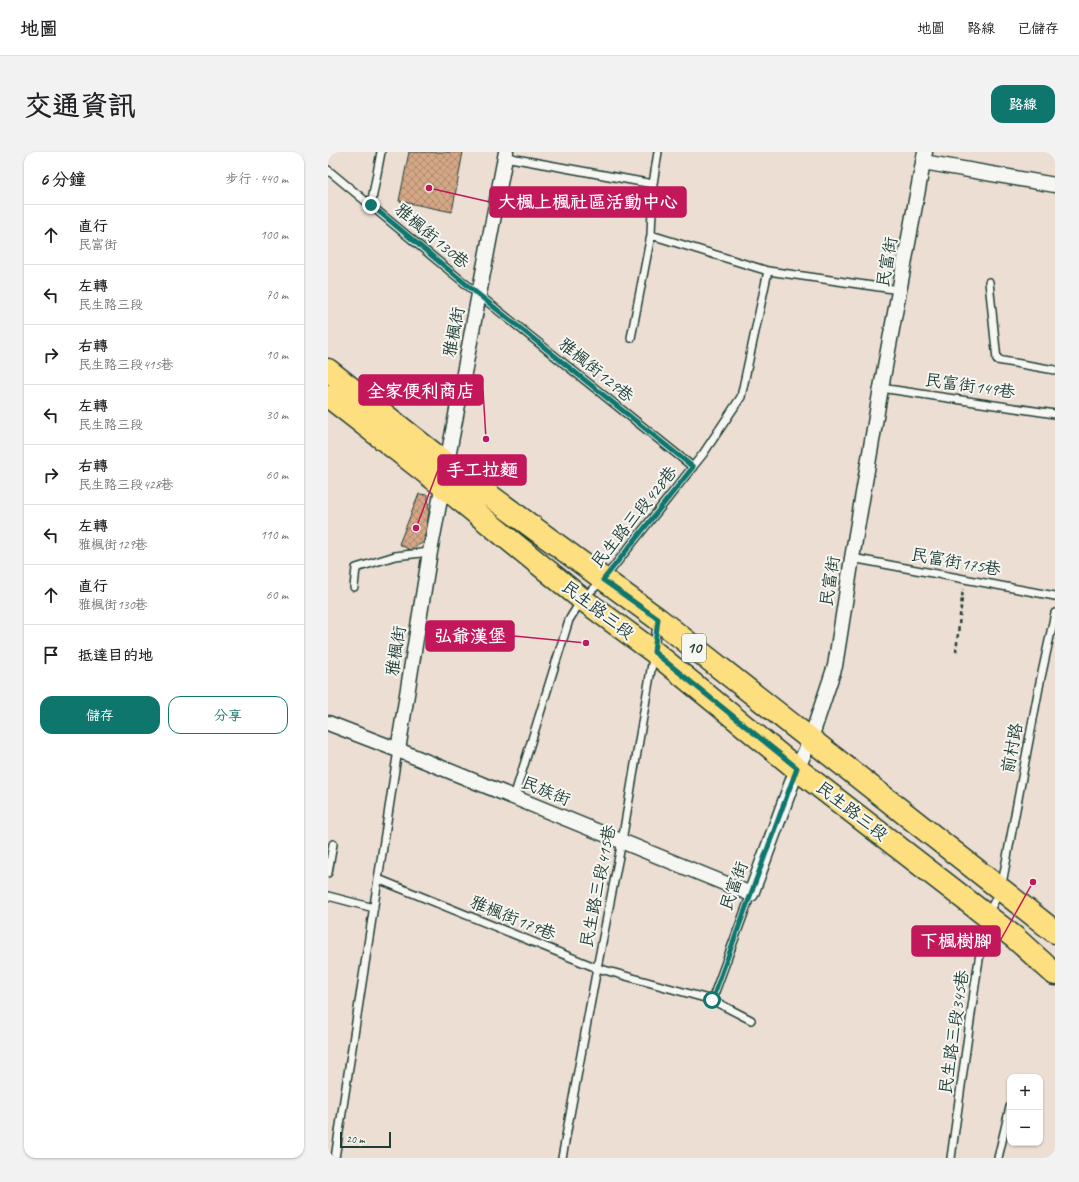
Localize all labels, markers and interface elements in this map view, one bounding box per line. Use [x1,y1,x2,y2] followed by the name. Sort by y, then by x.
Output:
[20,17,58,41] text: 地圖
[917,20,945,37] text: 地圖
[967,20,995,37] text: 路線
[1017,20,1059,37] text: 已儲存
[991,85,1055,123] button: 路線
[24,88,136,123] text: 交通資訊
[40,169,86,190] text: 6 分鐘
[225,171,288,187] text: 步行 · 440 m
[490,187,686,217] callout: 大楓上楓社區活動中心
[498,191,678,213] text: 大楓上楓社區活動中心
[362,196,380,214] route end
[390,199,474,274] street label: 雅楓街130巷
[78,217,108,236] text: 直行
[40,224,62,246] icon: ahead
[260,227,288,243] text: 100 m
[872,235,902,289] street label: 民富街
[78,237,117,253] text: 民富街
[78,277,108,296] text: 左轉
[40,284,62,306] icon: left
[266,287,288,303] text: 70 m
[78,297,143,313] text: 民生路三段
[439,305,469,359] street label: 雅楓街
[554,333,639,407] street label: 雅楓街129巷
[78,337,108,356] text: 右轉
[40,344,62,366] icon: right
[266,347,288,363] text: 10 m
[78,357,174,373] text: 民生路三段415巷
[924,369,1017,403] street label: 民富街149巷
[359,375,483,405] callout: 全家便利商店
[367,380,475,402] text: 全家便利商店
[78,397,108,416] text: 左轉
[40,404,62,426] icon: left
[266,407,288,423] text: 30 m
[78,417,143,433] text: 民生路三段
[438,455,526,485] callout: 手工拉麵
[78,457,108,476] text: 右轉
[446,459,518,481] text: 手工拉麵
[587,461,682,572] street label: 民生路三段428巷
[40,464,62,486] icon: right
[266,467,288,483] text: 60 m
[78,477,174,493] text: 民生路三段428巷
[78,517,108,536] text: 左轉
[40,524,62,546] icon: left
[260,527,288,543] text: 110 m
[78,537,148,553] text: 雅楓街129巷
[909,544,1004,580] street label: 民富街175巷
[816,554,844,608] street label: 民富街
[558,576,638,644] street label: 民生路三段
[78,577,108,596] text: 直行
[40,584,62,606] icon: ahead
[266,587,288,603] text: 60 m
[78,597,148,613] text: 雅楓街130巷
[426,621,514,651] callout: 弘爺漢堡
[382,624,410,678] street label: 雅楓街
[434,625,506,647] text: 弘爺漢堡
[682,634,706,662] road number: 10
[40,644,62,666] icon: arrive
[78,646,153,665] text: 抵達目的地
[40,696,160,734] button: 儲存
[168,696,288,734] button: 分享
[997,721,1027,775] street label: 前村路
[518,772,574,810] street label: 民族街
[812,777,892,845] street label: 民生路三段
[576,822,620,949] street label: 民生路三段415巷
[715,858,753,914] street label: 民富街
[467,891,560,945] street label: 雅楓街179巷
[912,926,1000,956] callout: 下楓樹腳
[920,930,992,952] text: 下楓樹腳
[935,968,973,1095] street label: 民生路三段345巷
[703,991,721,1009] route start
[1007,1074,1043,1146] map controls
[1007,1074,1043,1110] button: +
[1007,1110,1043,1146] button: −
[340,1130,391,1149] scale bar
[346,1132,365,1146] text: 20 m

